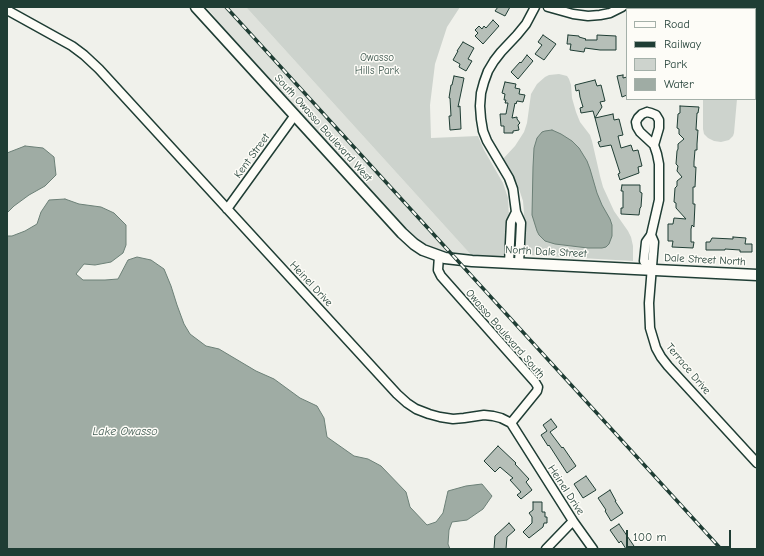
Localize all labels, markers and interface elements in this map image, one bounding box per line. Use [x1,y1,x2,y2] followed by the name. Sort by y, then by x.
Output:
[626,8,756,100] legend
[664,17,690,31] text: Road
[664,37,701,51] text: Railway
[355,51,399,77] park label: Owasso Hills Park
[664,57,687,71] text: Park
[271,72,375,184] street label: South Owasso Boulevard West
[664,77,694,91] text: Water
[231,131,273,181] street label: Kent Street
[505,243,587,261] street label: North Dale Street
[664,251,746,269] street label: Dale Street North
[287,259,335,309] street label: Heinel Drive
[463,287,547,381] street label: Owasso Boulevard South
[663,341,713,397] street label: Terrace Drive
[92,425,158,439] water label: Lake Owasso
[545,462,587,518] street label: Heinel Drive
[628,522,733,548] scale bar
[633,530,666,544] text: 100 m

